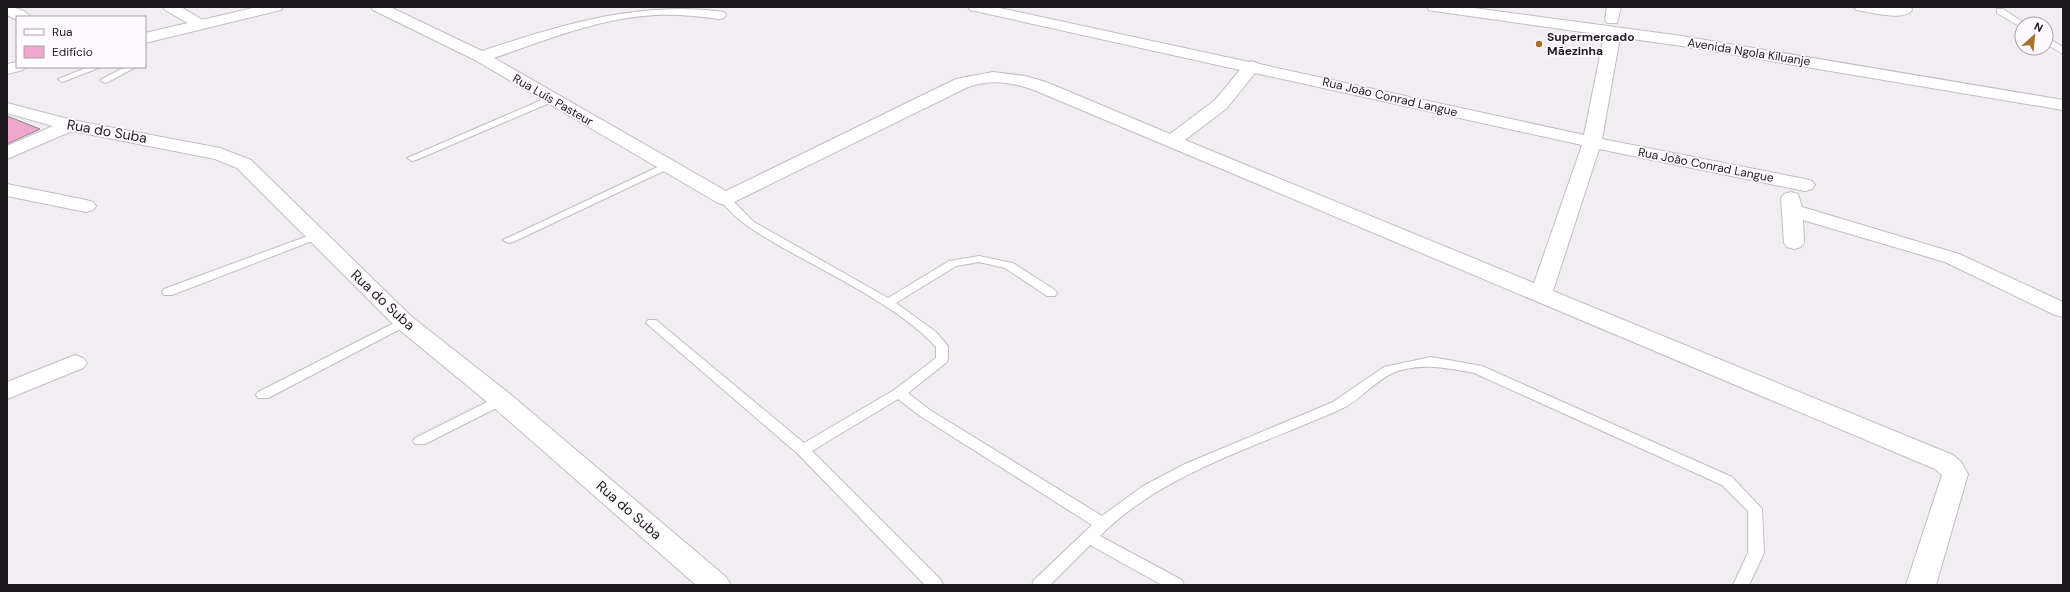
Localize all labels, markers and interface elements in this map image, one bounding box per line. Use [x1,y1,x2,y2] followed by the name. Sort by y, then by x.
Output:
[16,16,146,68] legend
[2014,16,2054,56] north arrow
[2032,19,2045,35] text: N
[52,24,73,40] text: Rua
[1547,29,1634,59] place label: Supermercado Mãezinha
[1686,34,1812,70] street label: Avenida Ngola Kiluanje
[1534,39,1544,49] marker: Supermercado Mãezinha
[52,44,93,60] text: Edifício
[510,70,597,130] street label: Rua Luís Pasteur
[1321,74,1459,120] street label: Rua João Conrad Langue
[66,115,148,147] street label: Rua do Suba
[1637,144,1775,186] street label: Rua João Conrad Langue
[347,266,419,334] street label: Rua do Suba
[593,477,665,543] street label: Rua do Suba

